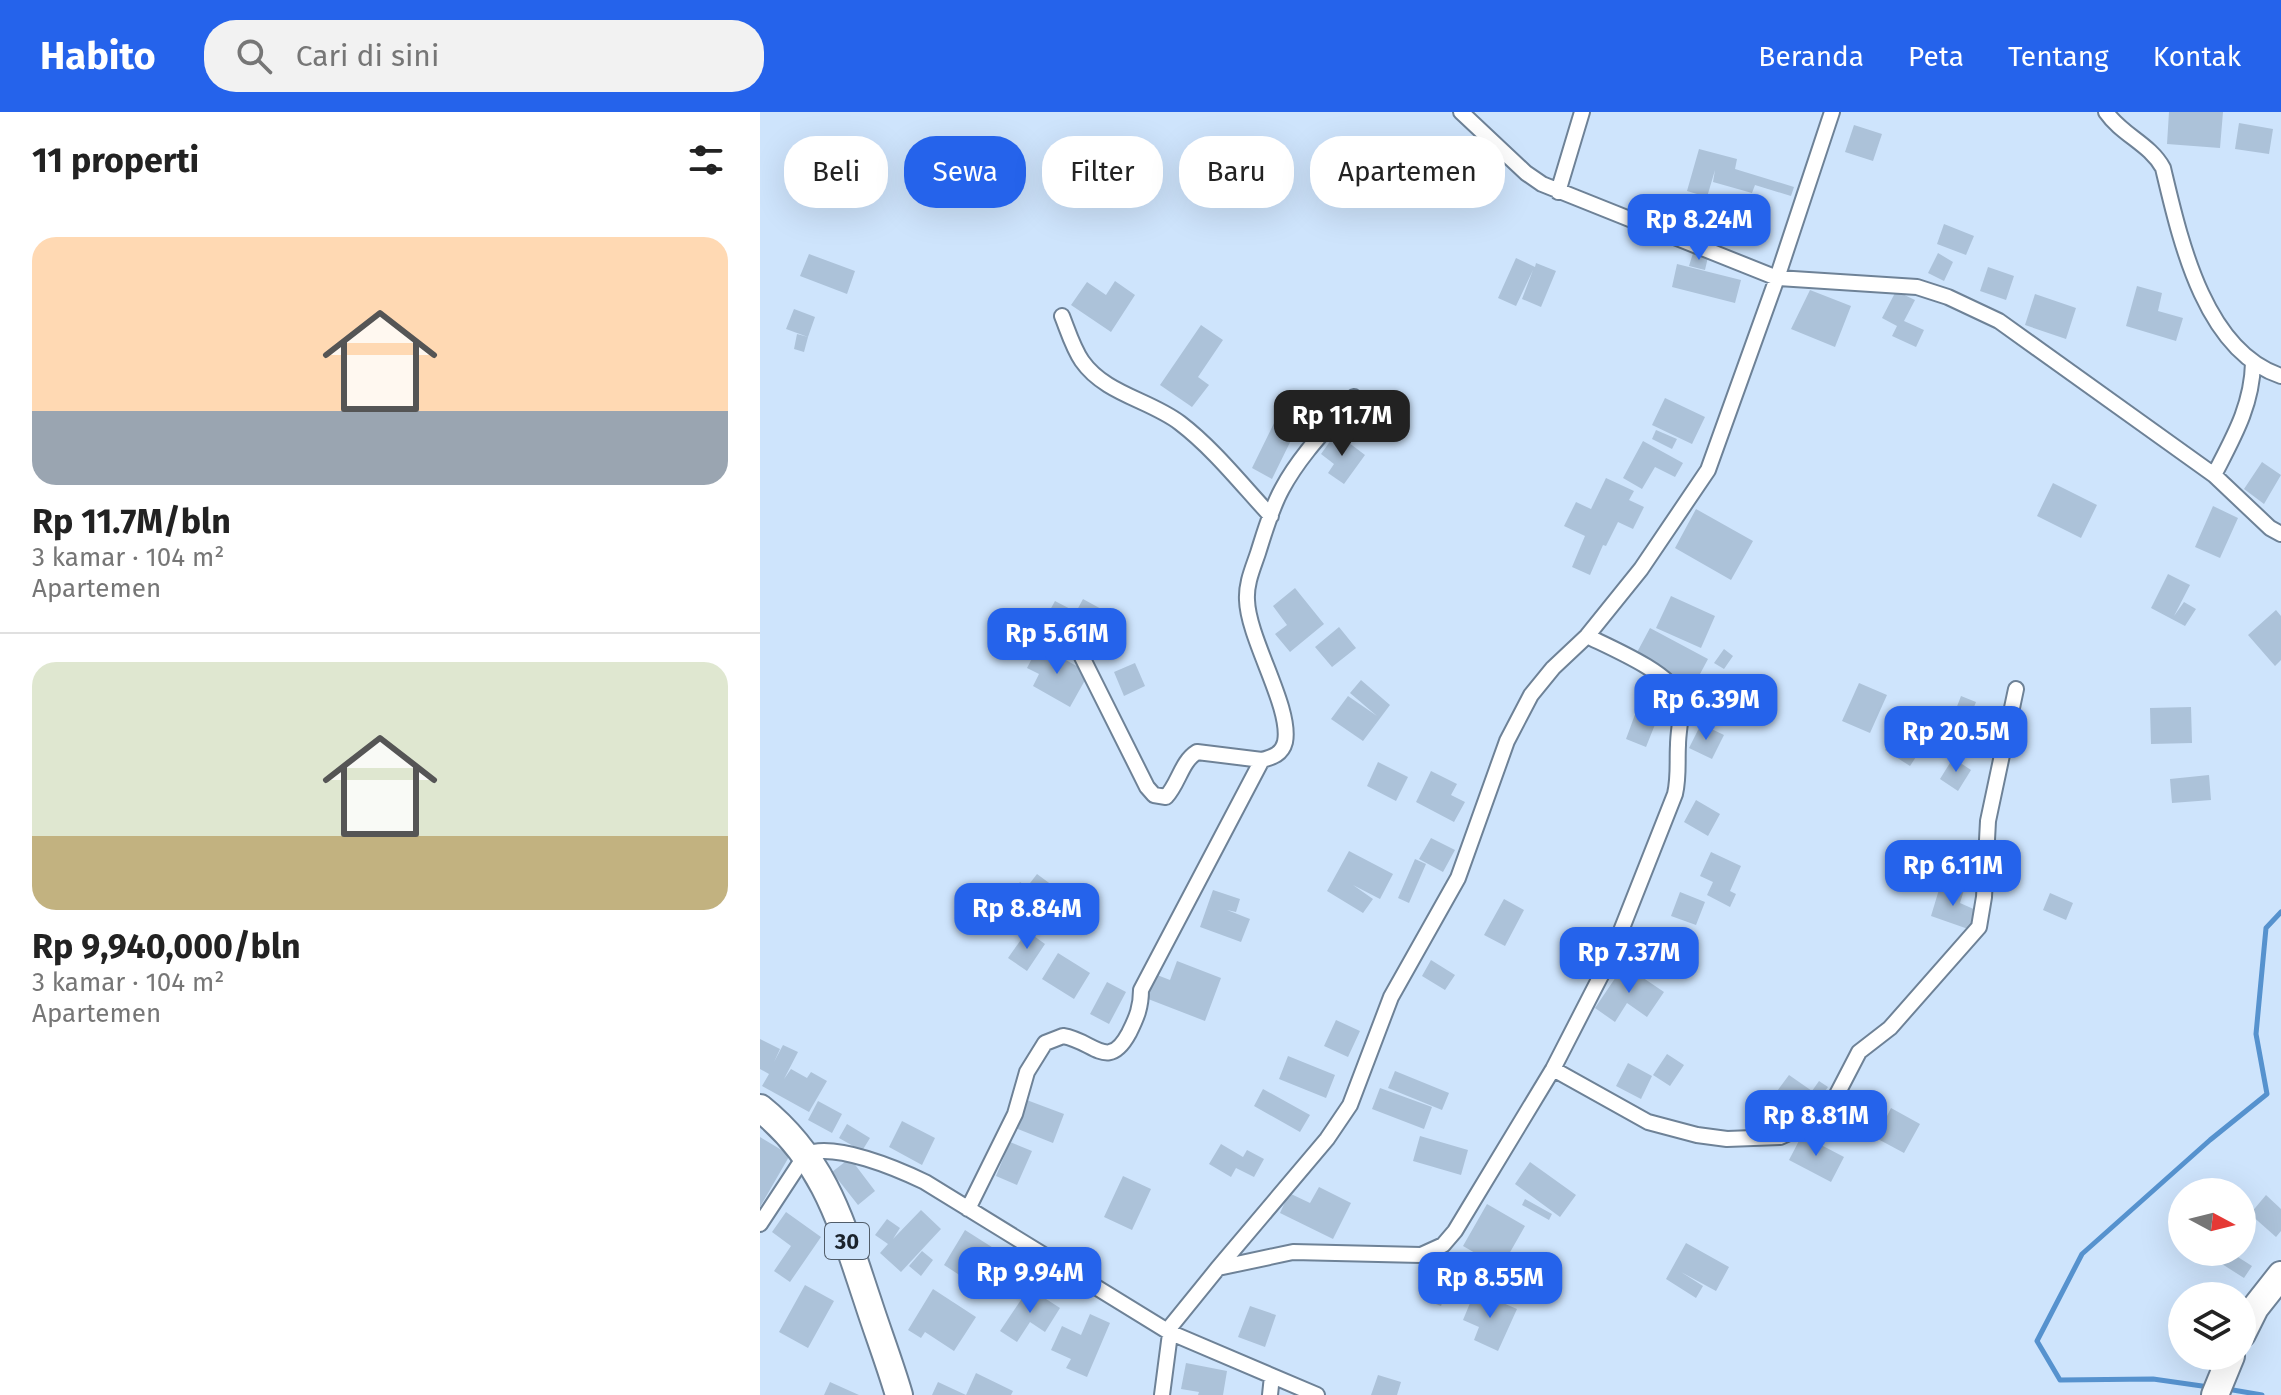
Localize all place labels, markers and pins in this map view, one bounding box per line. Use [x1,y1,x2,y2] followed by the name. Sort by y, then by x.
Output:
[1616,194,1782,262] pin: Rp 8.24M
[1259,390,1425,458] pin: Rp 11.7M
[974,608,1140,676] pin: Rp 5.61M
[1623,674,1789,742] pin: Rp 6.39M
[1873,706,2039,774] pin: Rp 20.5M
[1870,840,2036,908] pin: Rp 6.11M
[944,883,1110,951] pin: Rp 8.84M
[1546,927,1712,995] pin: Rp 7.37M
[1733,1090,1899,1158] pin: Rp 8.81M
[947,1247,1113,1315] pin: Rp 9.94M
[1407,1252,1573,1320] pin: Rp 8.55M

